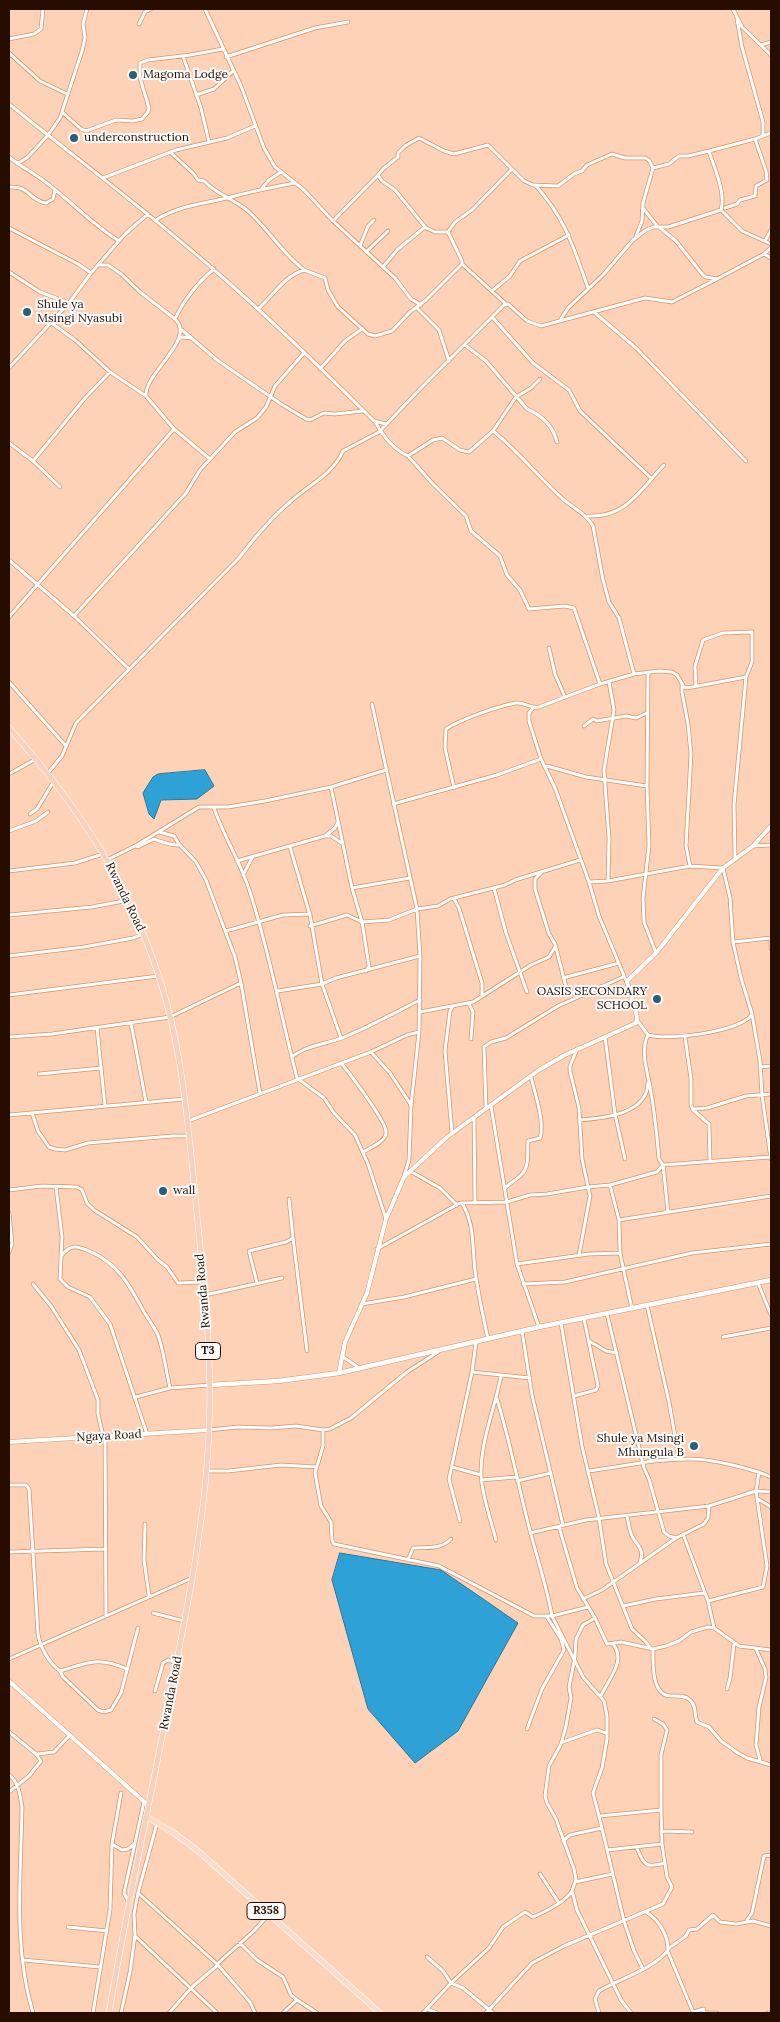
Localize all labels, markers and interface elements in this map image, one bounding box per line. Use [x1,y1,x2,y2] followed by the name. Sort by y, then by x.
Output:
[143,68,228,82] place label: Magoma Lodge
[127,69,139,81] marker: Magoma Lodge
[84,131,189,145] place label: underconstruction
[68,132,80,144] marker: underconstruction
[37,298,122,326] place label: Shule ya Msingi Nyasubi
[21,306,33,318] marker: Shule ya Msingi Nyasubi
[102,860,148,934] street label: Rwanda Road
[537,985,647,1013] place label: OASIS SECONDARY SCHOOL
[651,993,663,1005] marker: OASIS SECONDARY SCHOOL
[173,1184,195,1198] place label: wall
[157,1185,169,1197] marker: wall
[193,1253,213,1329] street label: Rwanda Road
[196,1342,220,1360] road number: T3
[76,1427,142,1445] street label: Ngaya Road
[597,1432,684,1460] place label: Shule ya Msingi Mhungula B
[688,1440,700,1452] marker: Shule ya Msingi Mhungula B
[157,1655,185,1731] street label: Rwanda Road
[247,1902,285,1920] road number: R358

